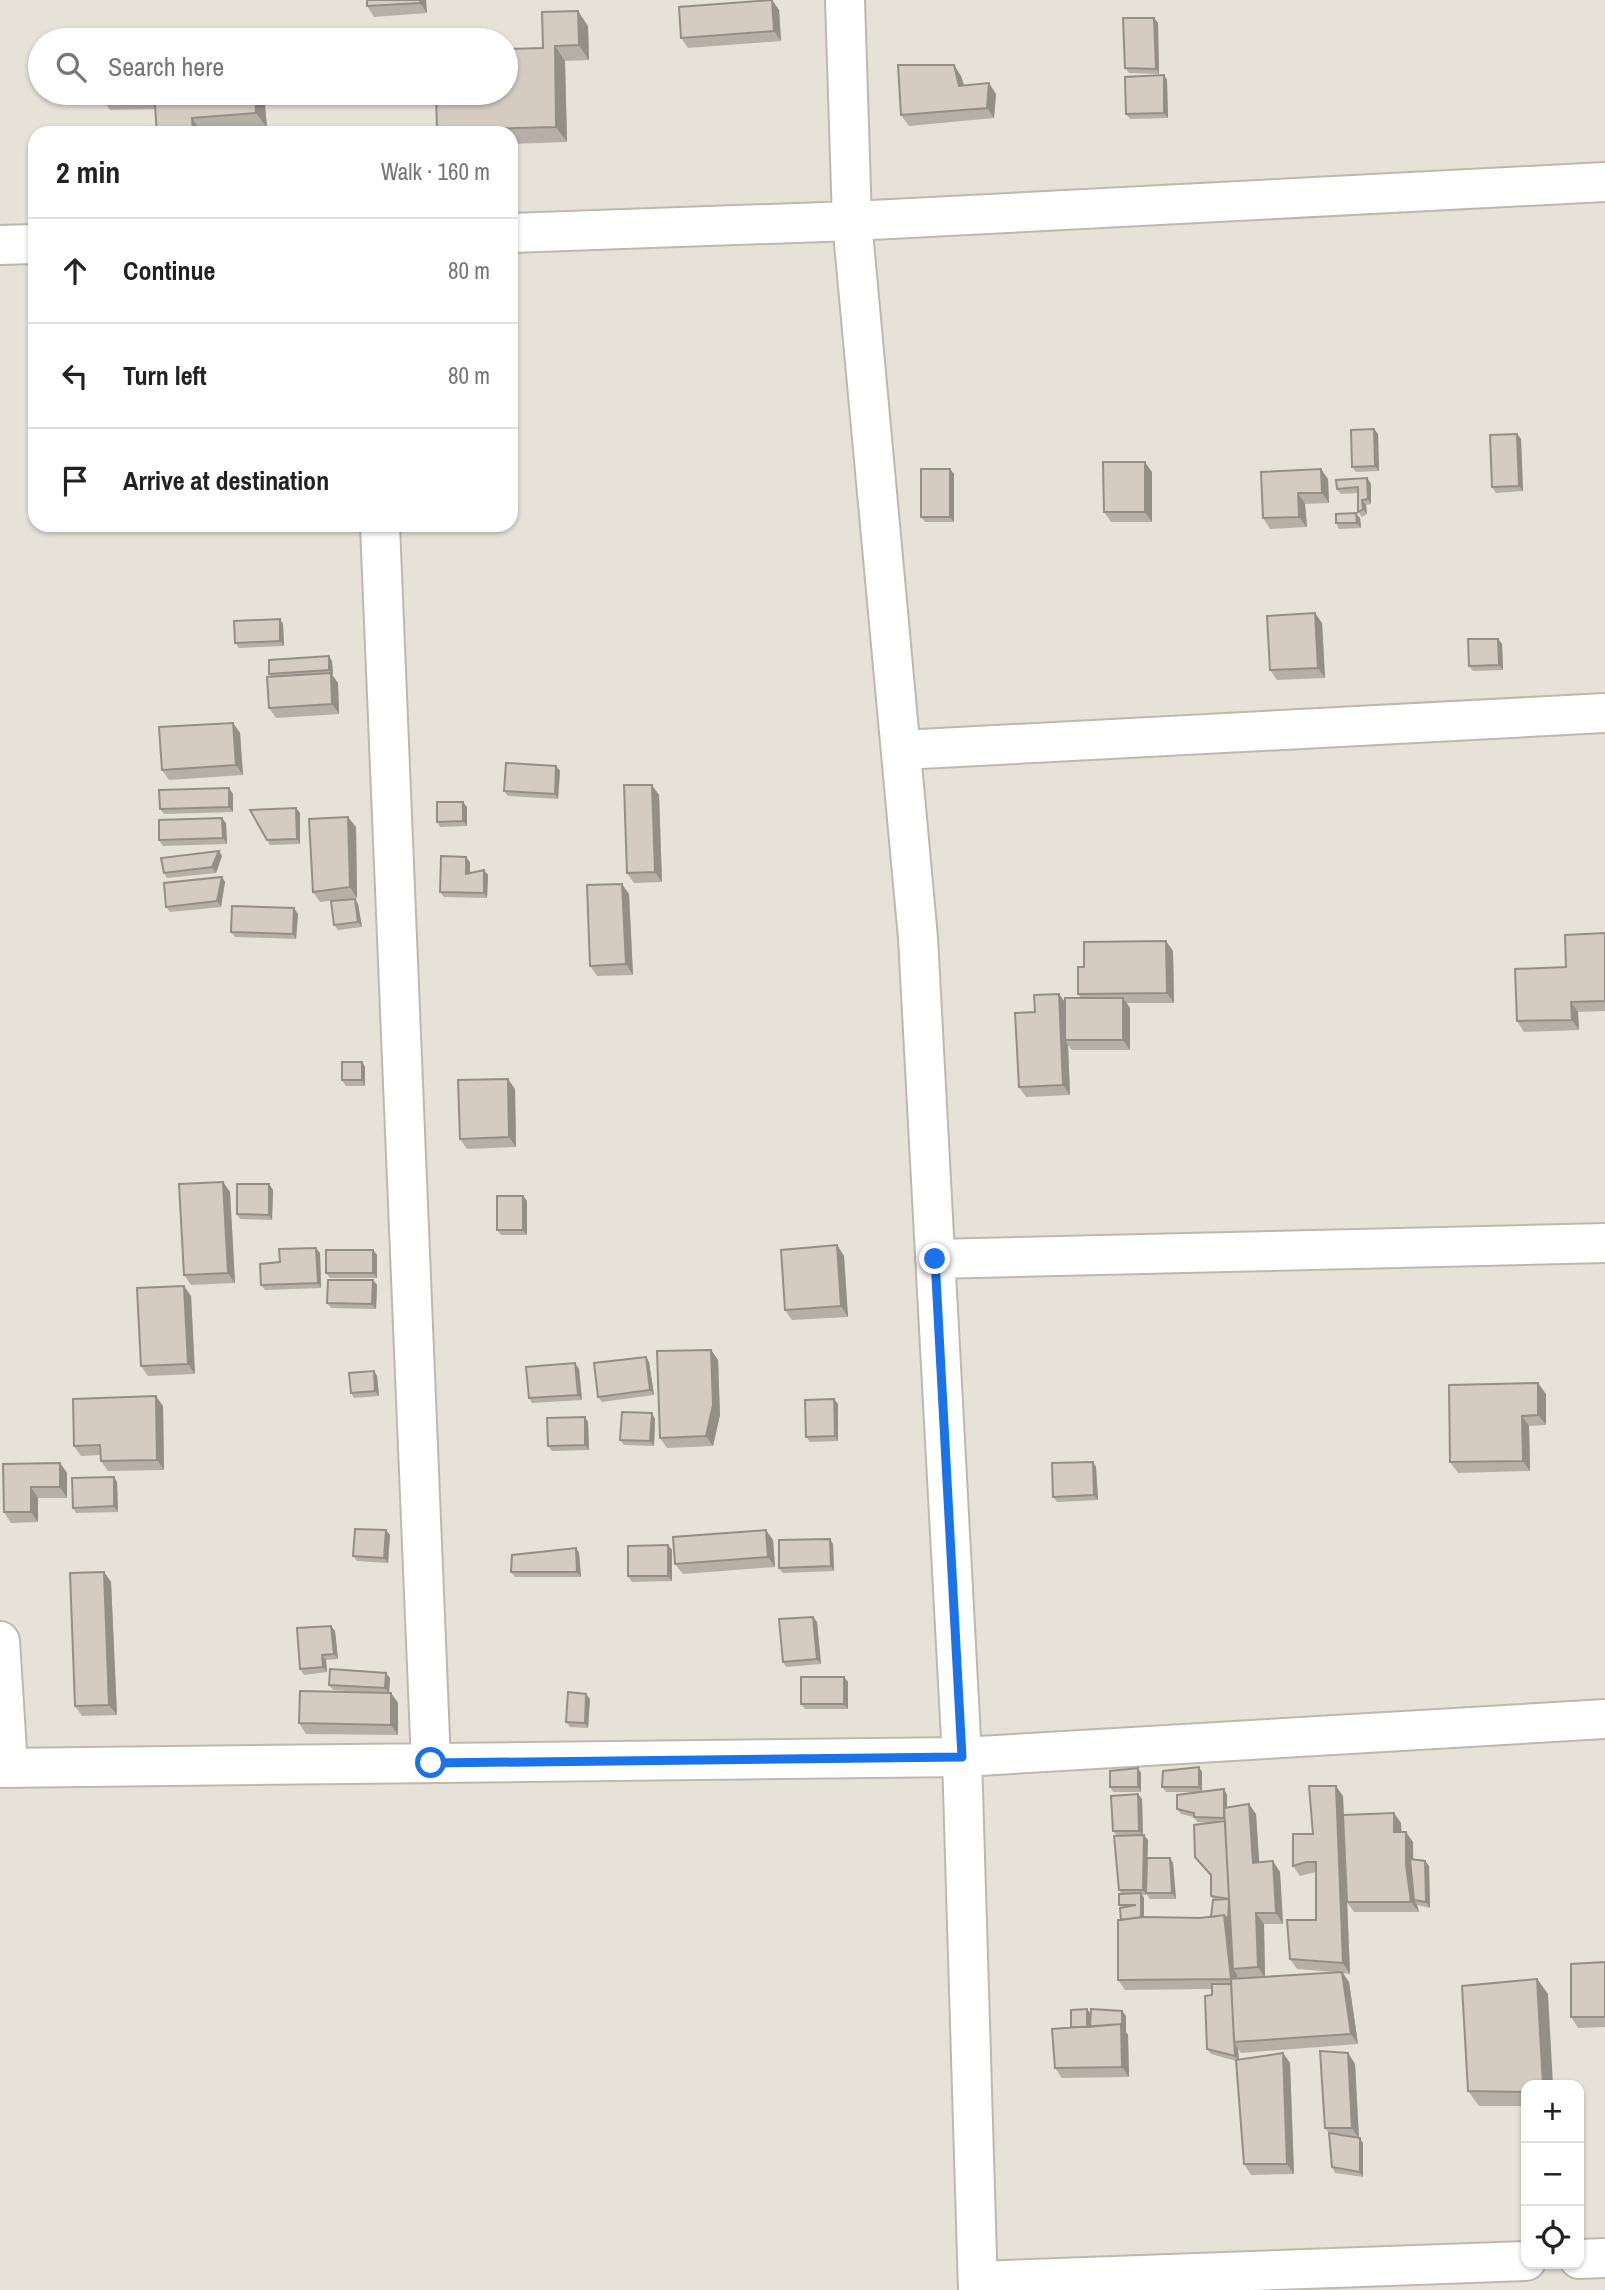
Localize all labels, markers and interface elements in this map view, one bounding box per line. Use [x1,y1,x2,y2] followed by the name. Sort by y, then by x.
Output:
[28,28,518,105] search box
[52,48,90,86] icon: search
[108,49,224,84] text: Search here
[56,152,120,192] text: 2 min
[381,156,490,187] text: Walk · 160 m
[56,252,94,290] icon: ahead
[123,253,215,288] text: Continue
[448,255,490,286] text: 80 m
[56,357,94,395] icon: left
[123,358,207,393] text: Turn left
[448,360,490,391] text: 80 m
[56,462,94,500] icon: arrive
[123,463,329,498] text: Arrive at destination
[919,1243,950,1274] route end
[415,1747,446,1778] route start
[1521,2080,1584,2269] map controls
[1521,2080,1584,2143] button: +
[1521,2143,1584,2206] button: −
[1521,2206,1584,2269] button: locate

